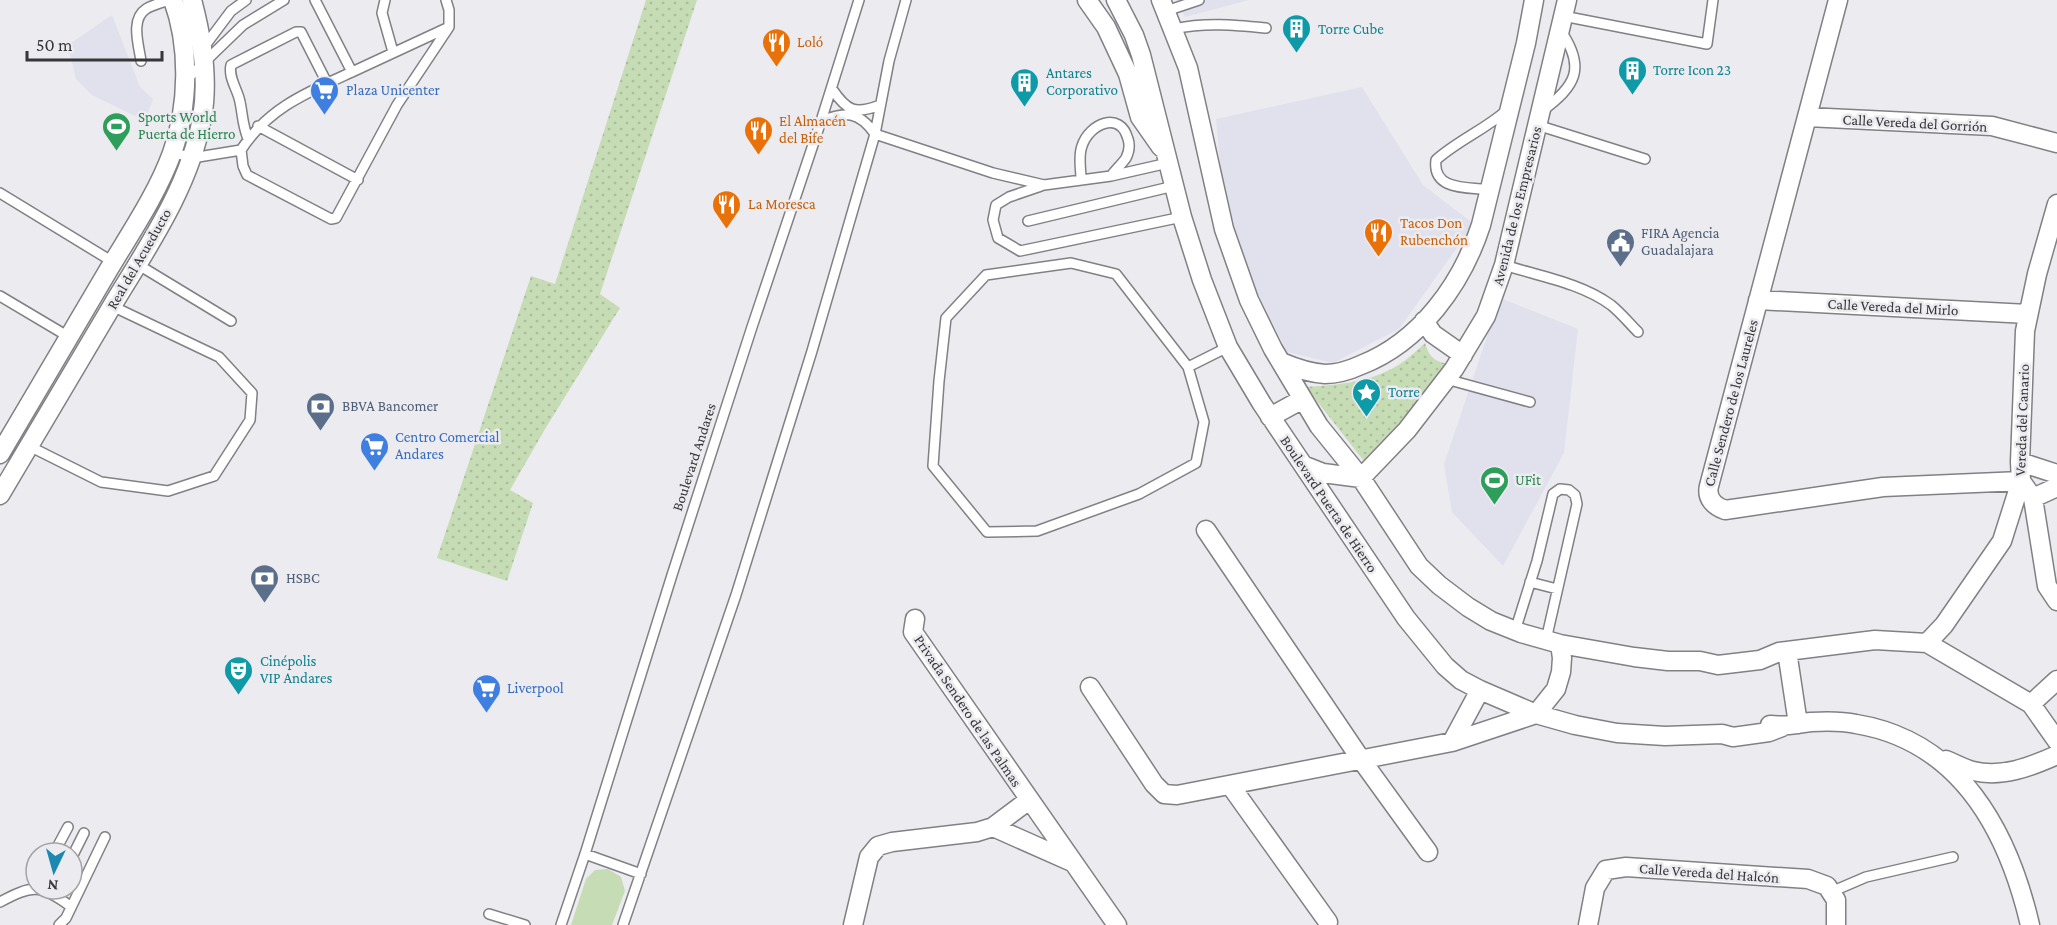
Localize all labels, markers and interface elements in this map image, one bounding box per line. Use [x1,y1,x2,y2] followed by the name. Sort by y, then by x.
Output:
[1281,13,1313,55] building icon: Torre Cube
[1318,21,1384,37] place label: Torre Cube
[27,24,162,62] scale bar
[760,26,792,68] restaurant icon: Loló
[797,34,823,50] place label: Loló
[36,35,73,55] text: 50 m
[1616,54,1648,96] building icon: Torre Icon 23
[1653,62,1731,78] place label: Torre Icon 23
[1046,65,1118,99] place label: Antares Corporativo
[1009,66,1041,108] building icon: Antares Corporativo
[309,74,341,116] supermarket icon: Plaza Unicenter
[346,82,440,98] place label: Plaza Unicenter
[138,109,236,142] place label: Sports World Puerta de Hierro
[101,110,133,152] sports icon: Sports World Puerta de Hierro
[1842,111,1988,135] street label: Calle Vereda del Gorrión
[779,113,846,146] place label: El Almacén del Bife
[742,114,774,156] restaurant icon: El Almacén del Bife
[1489,125,1546,288] street label: Avenida de los Empresarios
[711,188,743,230] restaurant icon: La Moresca
[748,196,816,212] place label: La Moresca
[104,206,174,312] street label: Real del Acueducto
[1400,215,1468,248] place label: Tacos Don Rubenchón
[1363,216,1395,258] restaurant icon: Tacos Don Rubenchón
[1641,225,1720,259] place label: FIRA Agencia Guadalajara
[1604,226,1636,268] public building icon: FIRA Agencia Guadalajara
[1827,296,1959,318] street label: Calle Vereda del Mirlo
[1701,318,1761,488] street label: Calle Sendero de los Laureles
[2012,364,2032,476] street label: Vereda del Canario
[1351,376,1383,418] place icon: Torre
[1388,384,1420,400] place label: Torre
[305,390,337,432] bank icon: BBVA Bancomer
[342,398,439,414] place label: BBVA Bancomer
[669,401,719,513] street label: Boulevard Andares
[395,429,500,462] place label: Centro Comercial Andares
[358,430,390,472] supermarket icon: Centro Comercial Andares
[1277,433,1381,575] street label: Boulevard Puerta de Hierro
[1478,464,1510,506] sports icon: UFit
[1515,472,1542,488] place label: UFit
[249,562,281,604] bank icon: HSBC
[286,570,320,586] place label: HSBC
[911,632,1025,790] street label: Privada Sendero de las Palmas
[260,653,332,686] place label: Cinépolis VIP Andares
[223,654,255,696] theatre icon: Cinépolis VIP Andares
[470,672,502,714] supermarket icon: Liverpool
[507,680,564,697] place label: Liverpool
[24,841,84,901] north arrow
[1638,860,1780,886] street label: Calle Vereda del Halcón
[46,876,59,894] text: N

